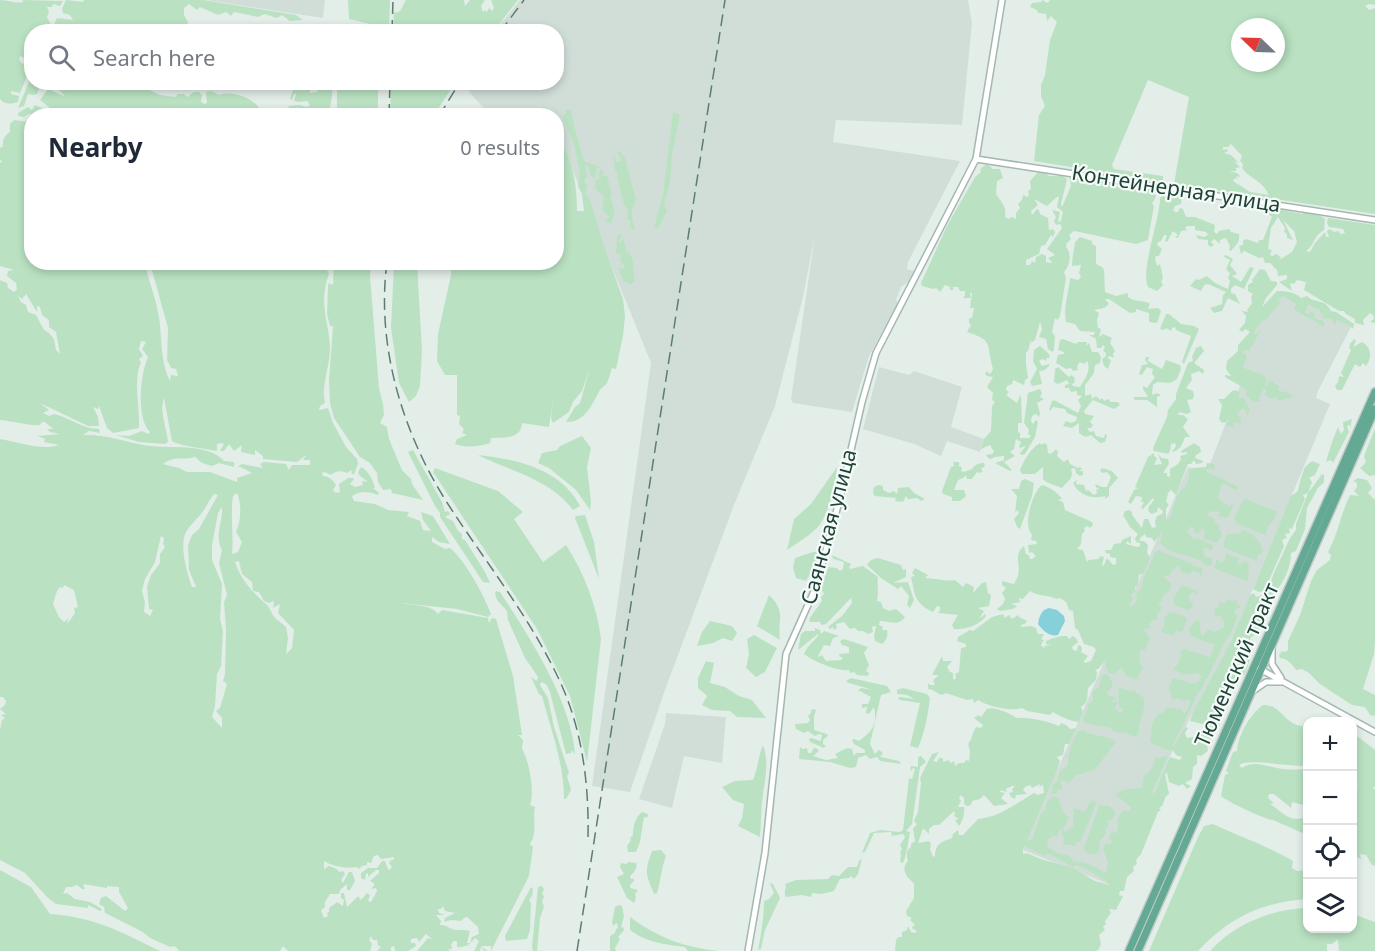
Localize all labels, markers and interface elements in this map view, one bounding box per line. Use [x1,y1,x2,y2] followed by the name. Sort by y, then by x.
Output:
[1231,18,1285,72] north arrow
[24,24,564,90] search box
[45,41,78,74] icon: search
[93,42,215,72] text: Search here
[48,129,143,165] text: Nearby
[460,134,540,161] text: 0 results
[1070,158,1283,218] street label: Контейнерная улица
[794,446,862,608] street label: Саянская улица
[1187,578,1285,751] street label: Тюменский тракт
[1303,717,1357,933] map controls
[1303,717,1357,771] button: +
[1303,771,1357,825] button: −
[1303,825,1357,879] button: locate
[1303,879,1357,933] button: layers

